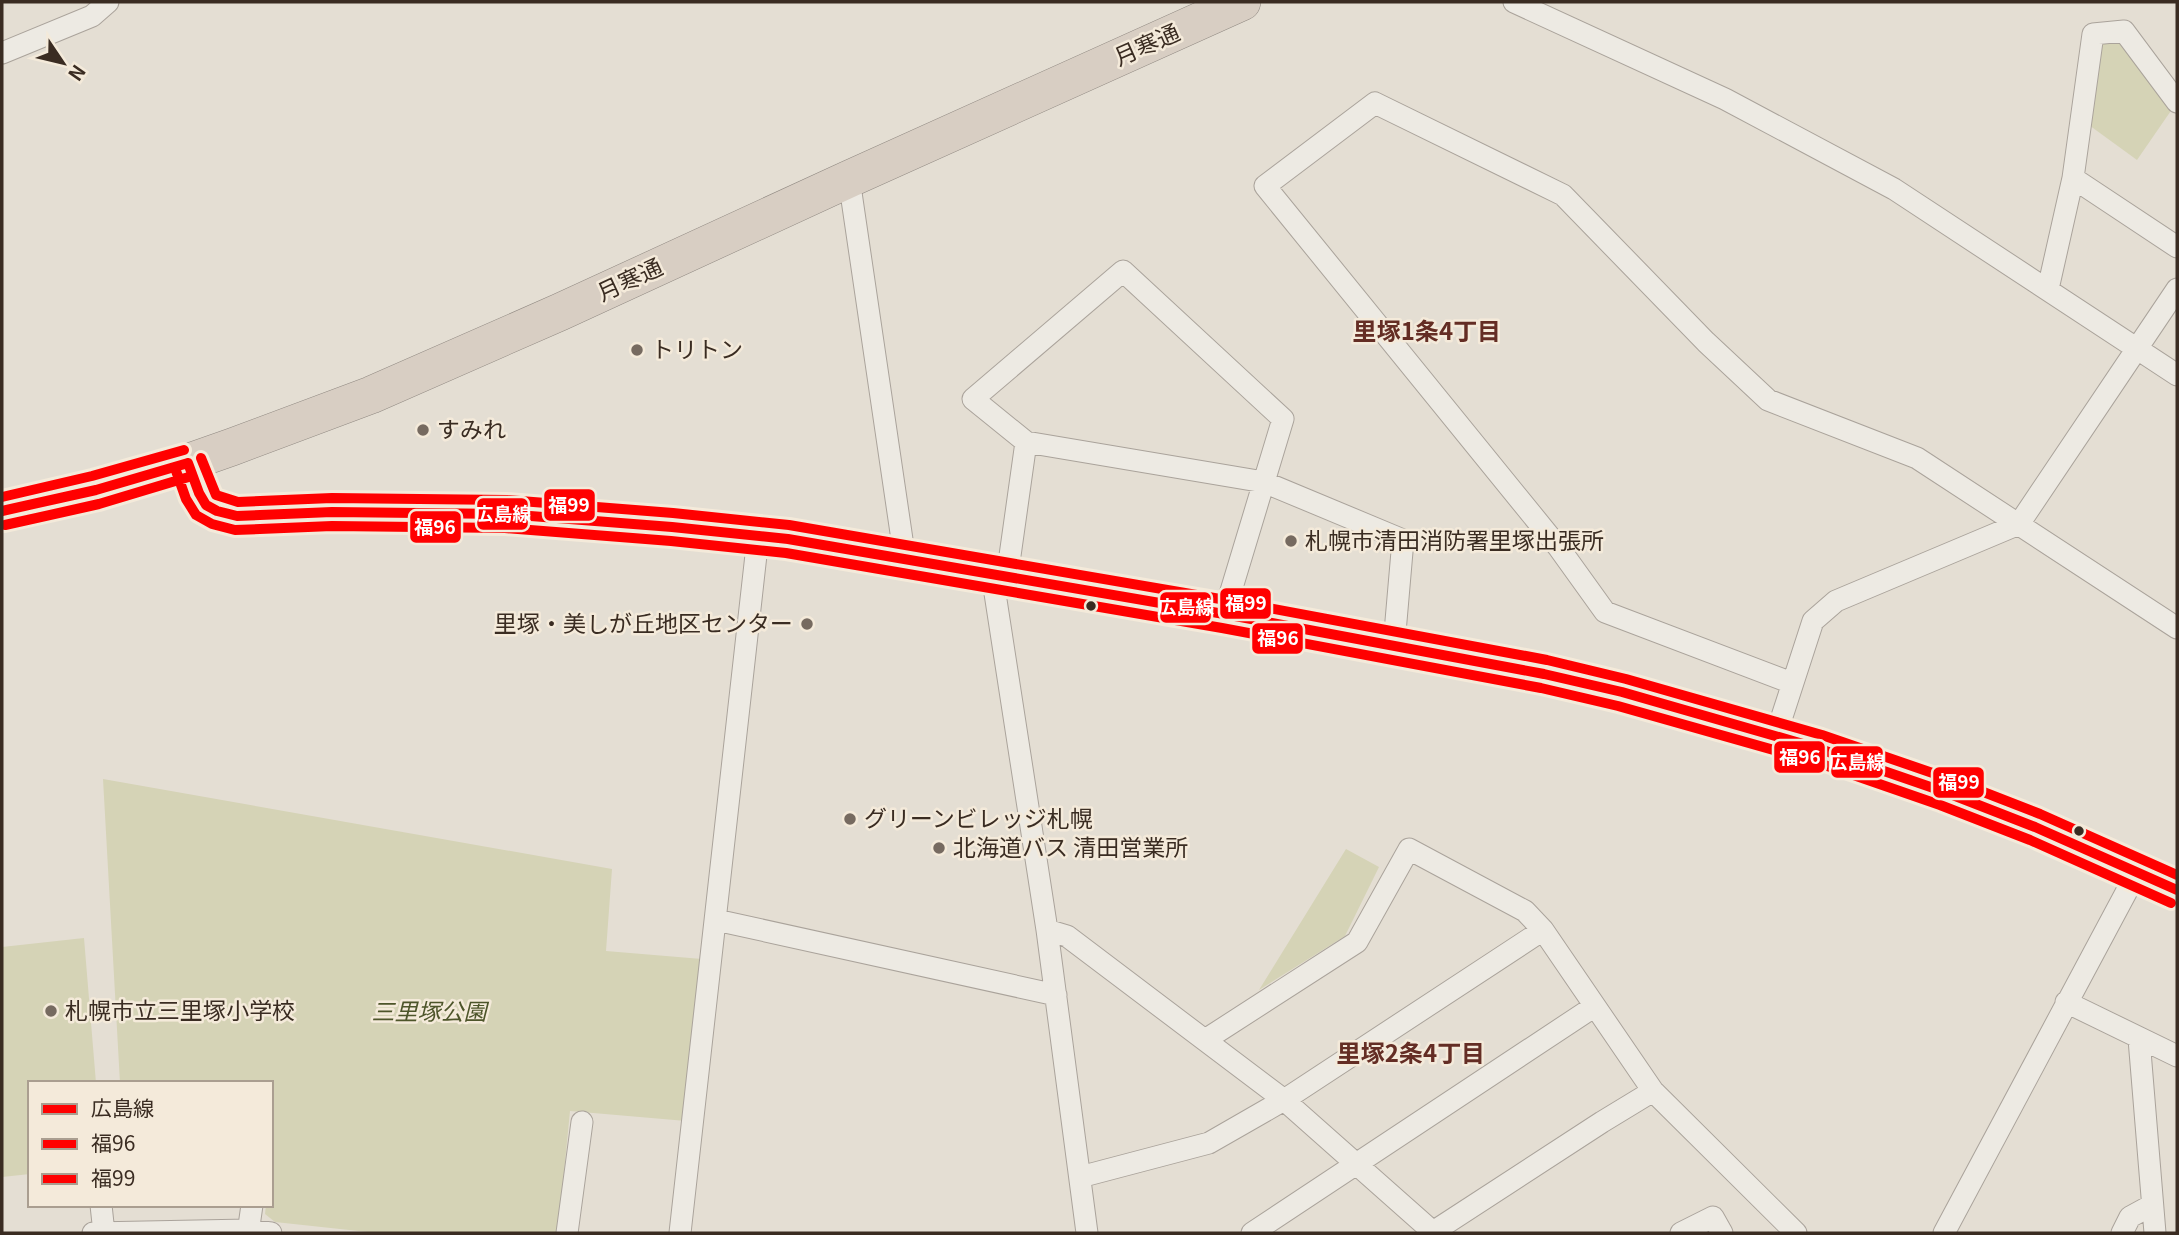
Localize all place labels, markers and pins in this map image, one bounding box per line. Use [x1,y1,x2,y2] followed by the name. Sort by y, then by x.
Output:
[651,331,743,365] place label: トリトン
[629,342,645,358] marker: トリトン
[437,411,506,445] place label: すみれ
[415,422,431,438] marker: すみれ
[1305,522,1604,556] place label: 札幌市清田消防署里塚出張所
[1283,533,1299,549] marker: 札幌市清田消防署里塚出張所
[1084,599,1098,613] unlabelled marker
[494,605,793,639] place label: 里塚・美しが丘地区センター
[799,616,815,632] marker: 里塚・美しが丘地区センター
[864,800,1093,834] place label: グリーンビレッジ札幌
[842,811,858,827] marker: グリーンビレッジ札幌
[2072,824,2086,838] unlabelled marker
[953,829,1188,863] place label: 北海道バス 清田営業所
[931,840,947,856] marker: 北海道バス 清田営業所
[65,992,295,1026] place label: 札幌市立三里塚小学校
[43,1003,59,1019] marker: 札幌市立三里塚小学校

